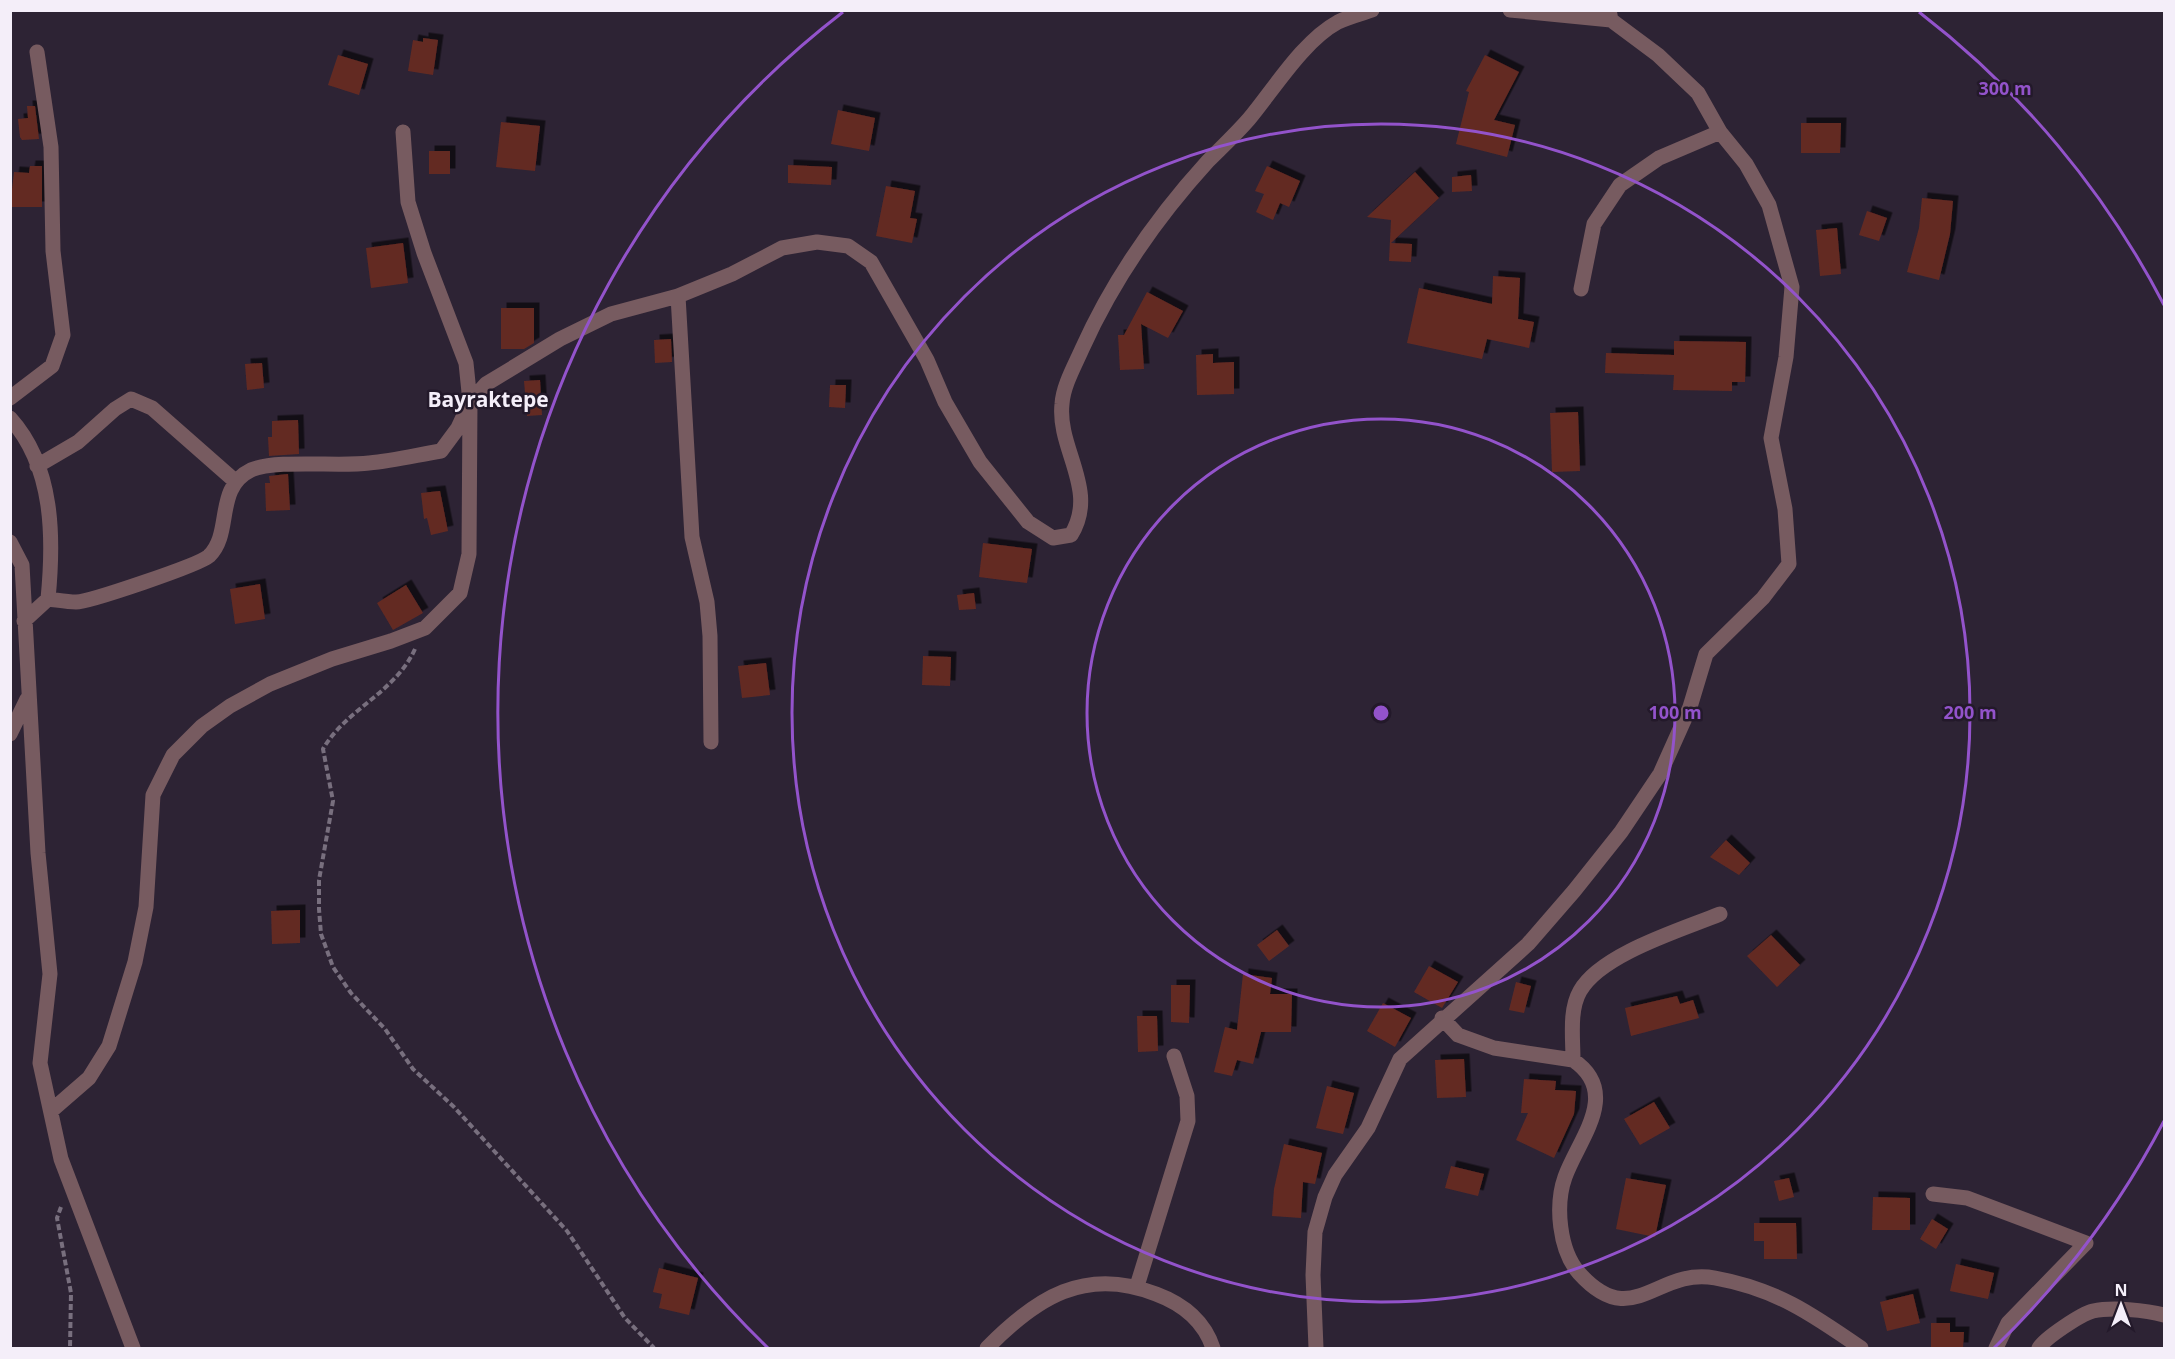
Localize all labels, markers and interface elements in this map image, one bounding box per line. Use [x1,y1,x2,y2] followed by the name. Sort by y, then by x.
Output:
[1978,76,2032,100] text: 300 m
[427,385,549,413] district label: Bayraktepe
[1648,700,1702,724] text: 100 m
[1943,700,1997,724] text: 200 m
[1371,703,1391,723] centre of rings
[2091,1275,2151,1335] north arrow
[2114,1279,2128,1301] text: N

